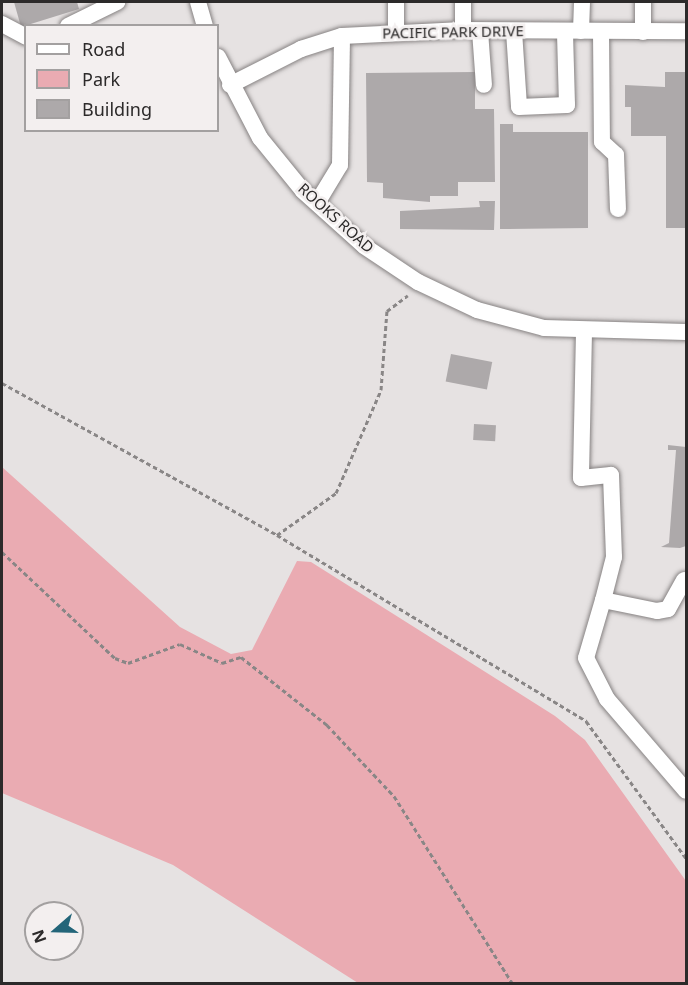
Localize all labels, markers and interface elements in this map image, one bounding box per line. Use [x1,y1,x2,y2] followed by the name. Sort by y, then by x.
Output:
[382,22,524,42] street label: PACIFIC PARK DRIVE
[24,24,219,132] legend
[82,37,125,61] text: Road
[82,67,120,91] text: Park
[82,97,152,121] text: Building
[295,179,377,257] street label: ROOKS ROAD
[24,901,84,961] north arrow
[26,927,52,946] text: N

